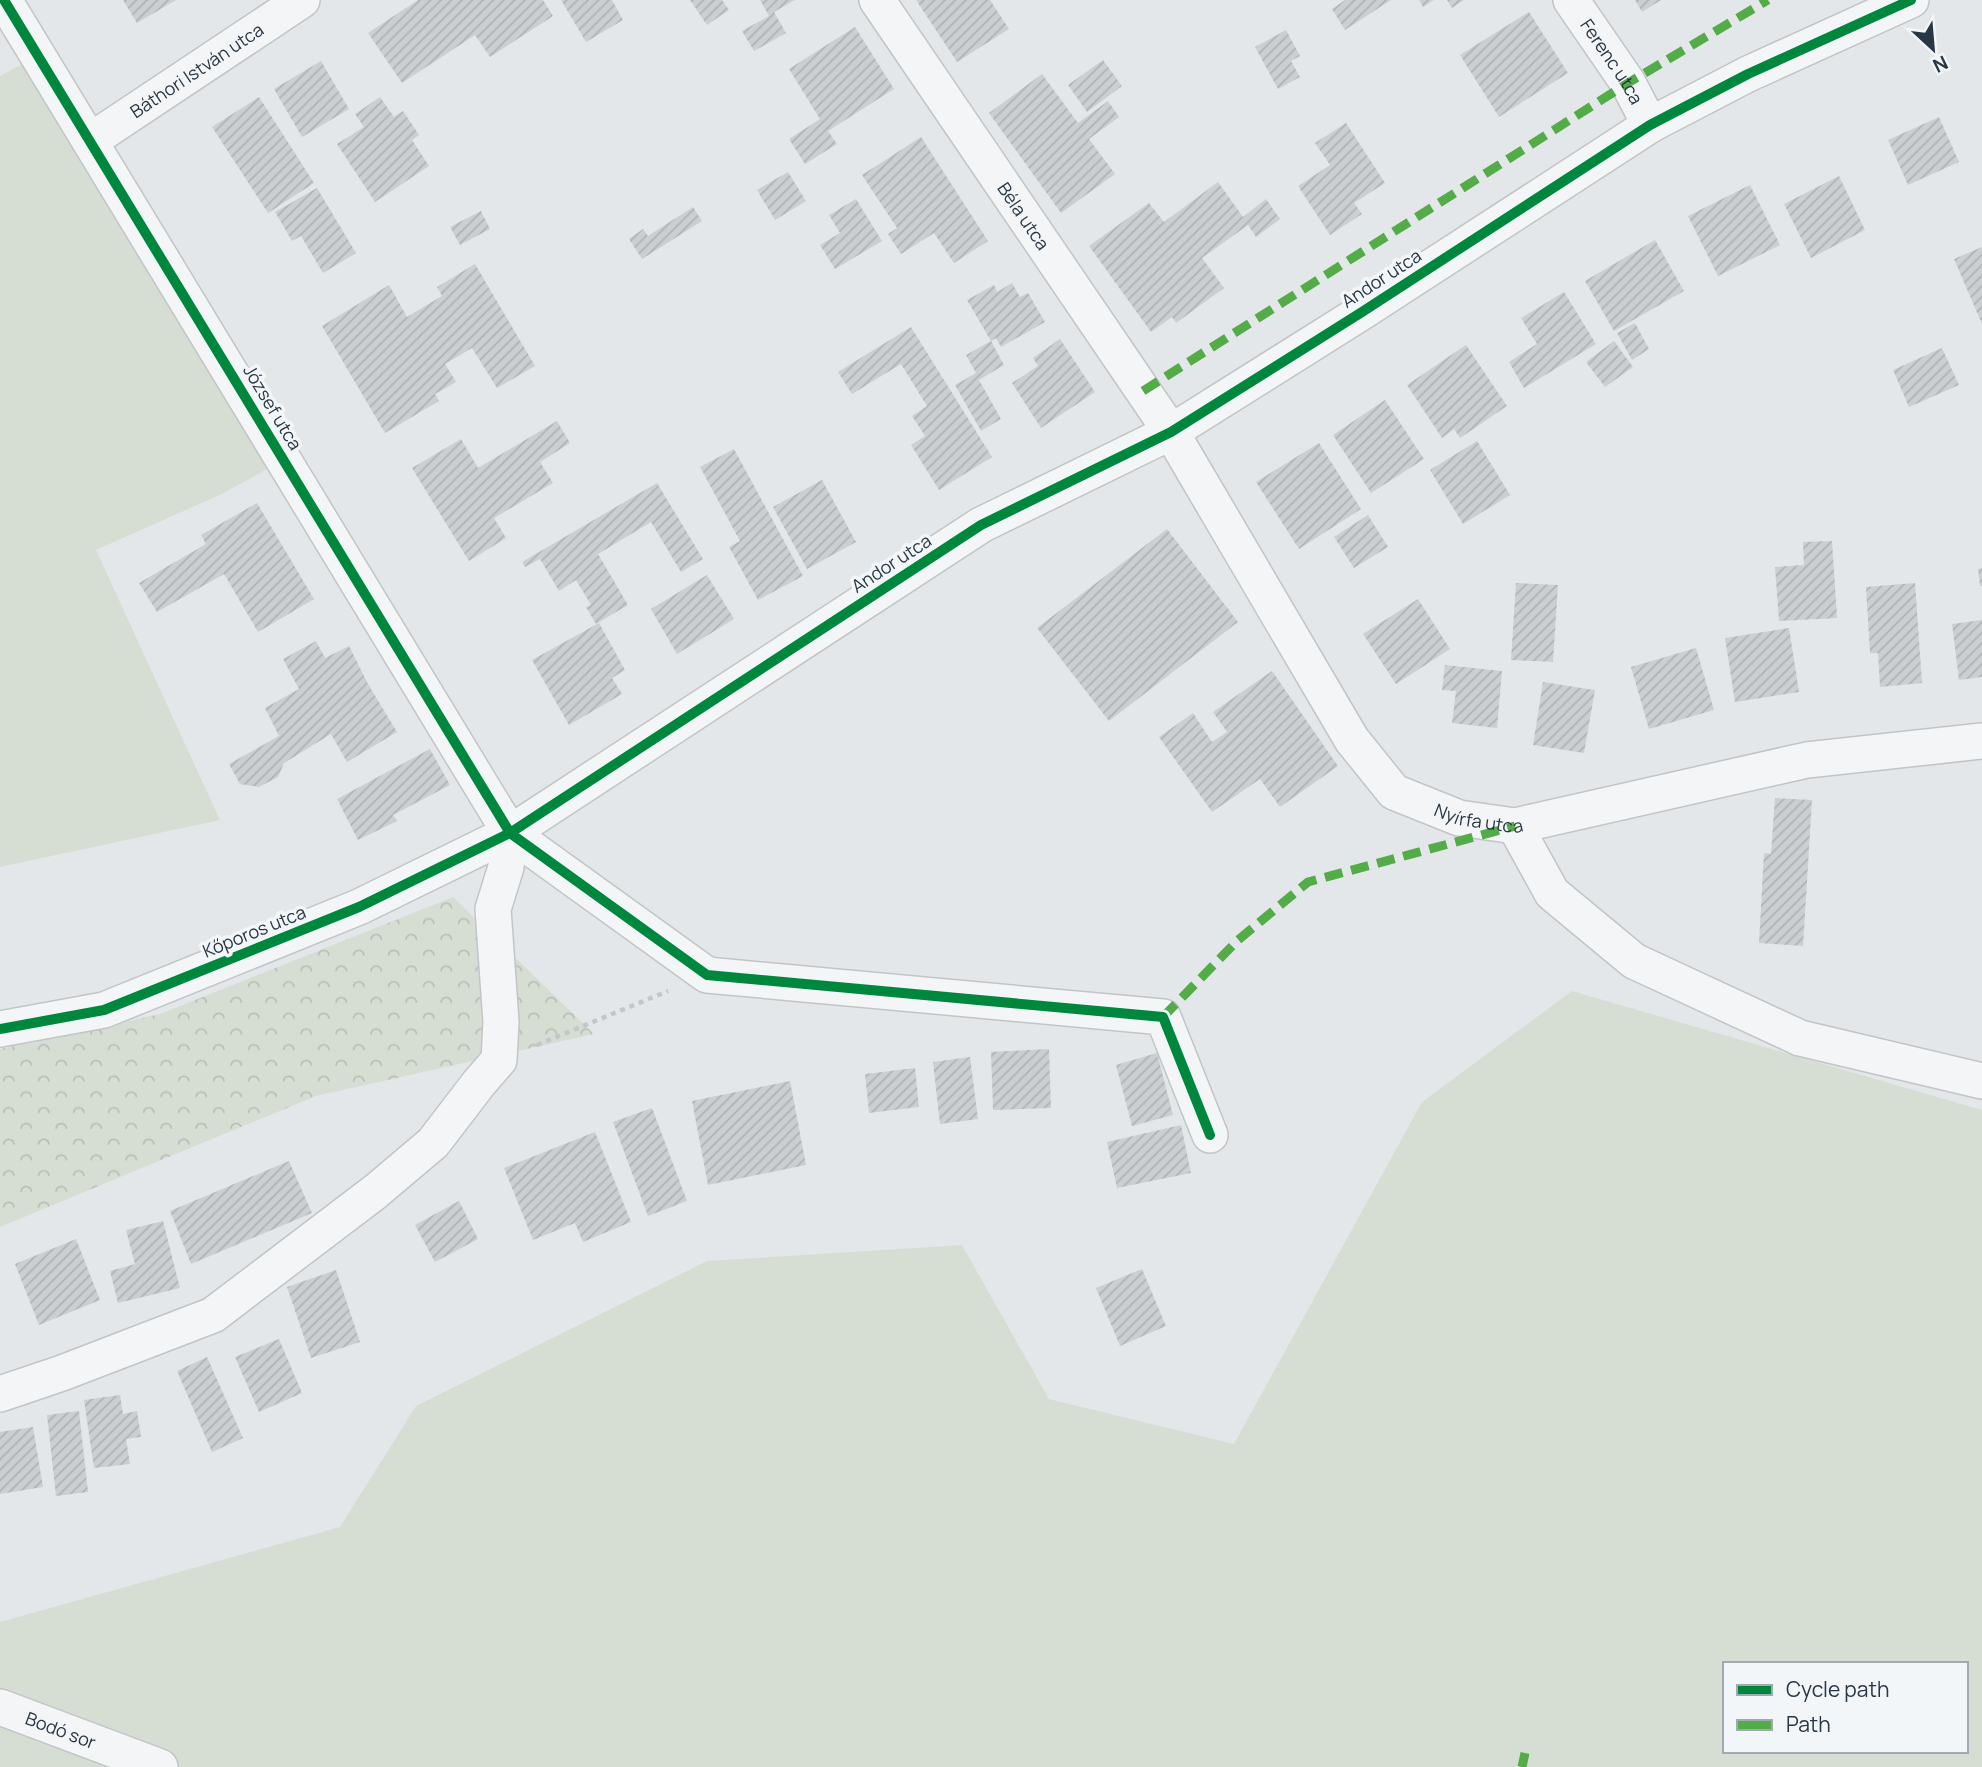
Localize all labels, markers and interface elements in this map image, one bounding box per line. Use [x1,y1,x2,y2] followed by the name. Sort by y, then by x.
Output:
[1575,14,1649,108] street label: Ferenc utca
[1898,14,1968,84] north arrow
[125,17,268,123] street label: Báthori István utca
[1929,50,1952,79] text: N
[992,177,1055,254] street label: Béla utca
[1336,243,1426,313] street label: Andor utca
[238,360,308,454] street label: József utca
[846,528,936,598] street label: Andor utca
[1431,797,1525,838] street label: Nyírfa utca
[199,899,309,963] street label: Kőporos utca
[1723,1662,1968,1753] legend
[1786,1675,1889,1703] text: Cycle path
[22,1706,100,1754] street label: Bodó sor
[1786,1710,1831,1738] text: Path

